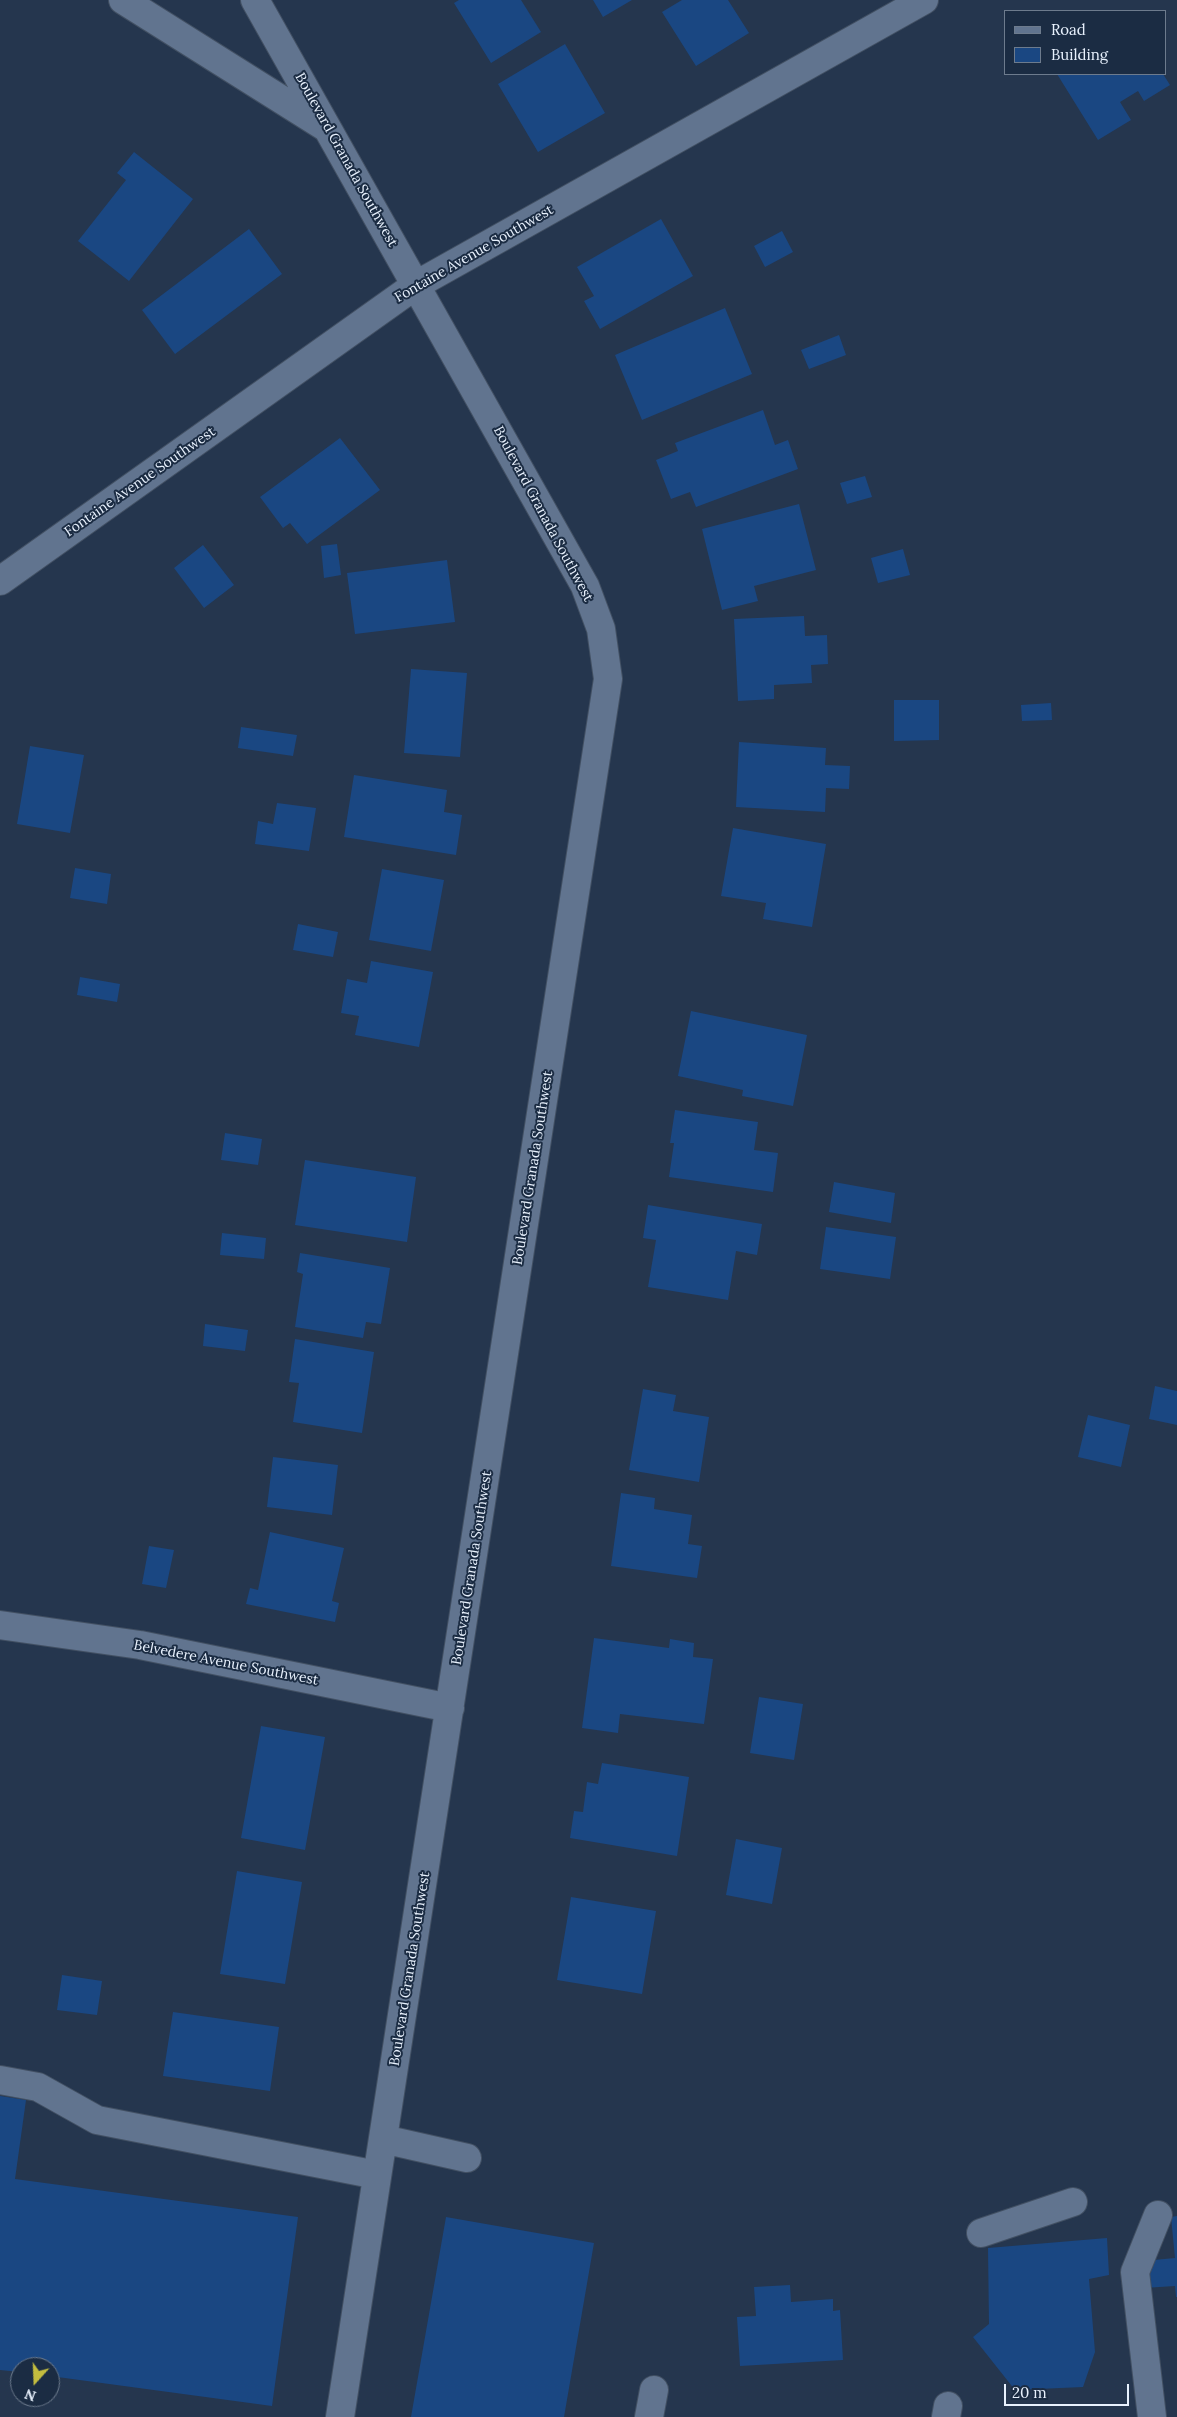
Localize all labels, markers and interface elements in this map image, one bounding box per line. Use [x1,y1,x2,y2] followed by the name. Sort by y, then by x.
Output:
[1004,10,1167,75] legend
[1051,20,1086,39] text: Road
[1051,45,1108,64] text: Building
[291,70,401,250] street label: Boulevard Granada Southwest
[392,202,556,306] street label: Fontaine Avenue Southwest
[61,423,219,541] street label: Fontaine Avenue Southwest
[489,423,597,605] street label: Boulevard Granada Southwest
[509,1070,557,1266] street label: Boulevard Granada Southwest
[448,1470,496,1666] street label: Boulevard Granada Southwest
[132,1637,320,1689] street label: Belvedere Avenue Southwest
[386,1871,434,2067] street label: Boulevard Granada Southwest
[10,2357,60,2407] north arrow
[1007,2374,1132,2406] scale bar
[1012,2383,1047,2402] text: 20 m
[22,2385,38,2405] text: N

